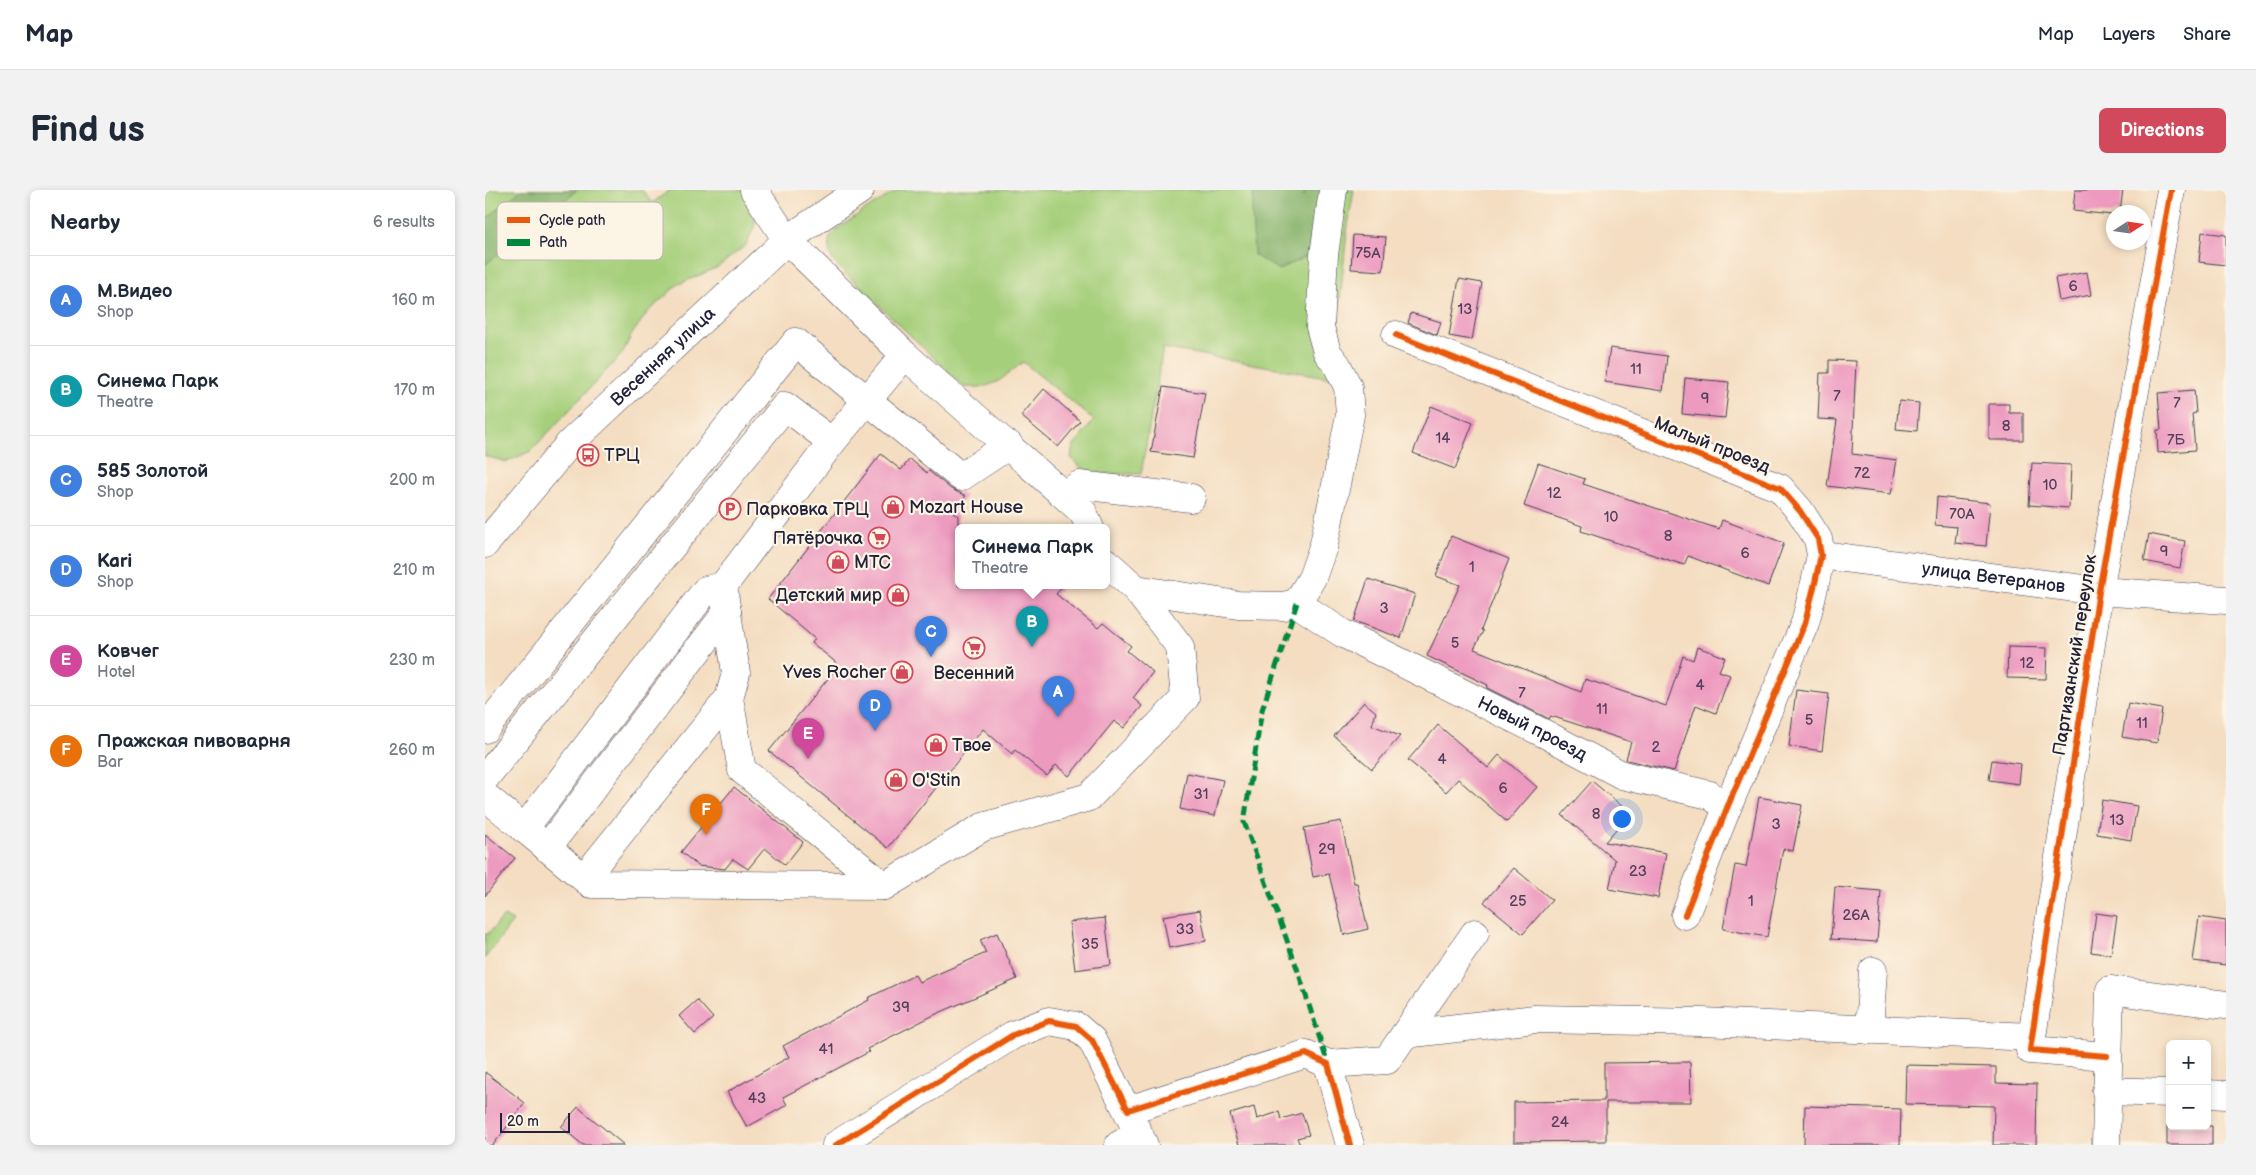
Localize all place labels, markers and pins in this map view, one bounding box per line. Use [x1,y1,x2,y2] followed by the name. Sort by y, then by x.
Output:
[576,443,600,467] bus stop icon: ТРЦ
[604,445,640,466] place label: ТРЦ
[881,495,905,519] shop icon: Mozart House
[718,497,742,521] parking icon: Парковка ТРЦ
[909,497,1023,518] place label: Mozart House
[746,499,869,520] place label: Парковка ТРЦ
[867,526,891,550] supermarket icon: Пятёрочка
[773,528,863,549] place label: Пятёрочка
[826,550,850,574] shop icon: МТС
[854,552,891,573] place label: МТС
[886,583,910,607] shop icon: Детский мир
[776,585,882,606] place label: Детский мир
[1016,606,1048,647] pin: B
[915,616,947,657] pin: C
[962,636,986,660] supermarket icon: Весенний
[890,660,914,684] shop icon: Yves Rocher
[782,662,886,683] place label: Yves Rocher
[933,663,1015,684] place label: Весенний
[1042,676,1074,717] pin: A
[859,690,891,731] pin: D
[792,718,824,759] pin: E
[924,733,948,757] shop icon: Твое
[952,735,991,756] place label: Твое
[884,768,908,792] shop icon: O'Stin
[912,770,961,791] place label: O'Stin
[690,794,722,835] pin: F

